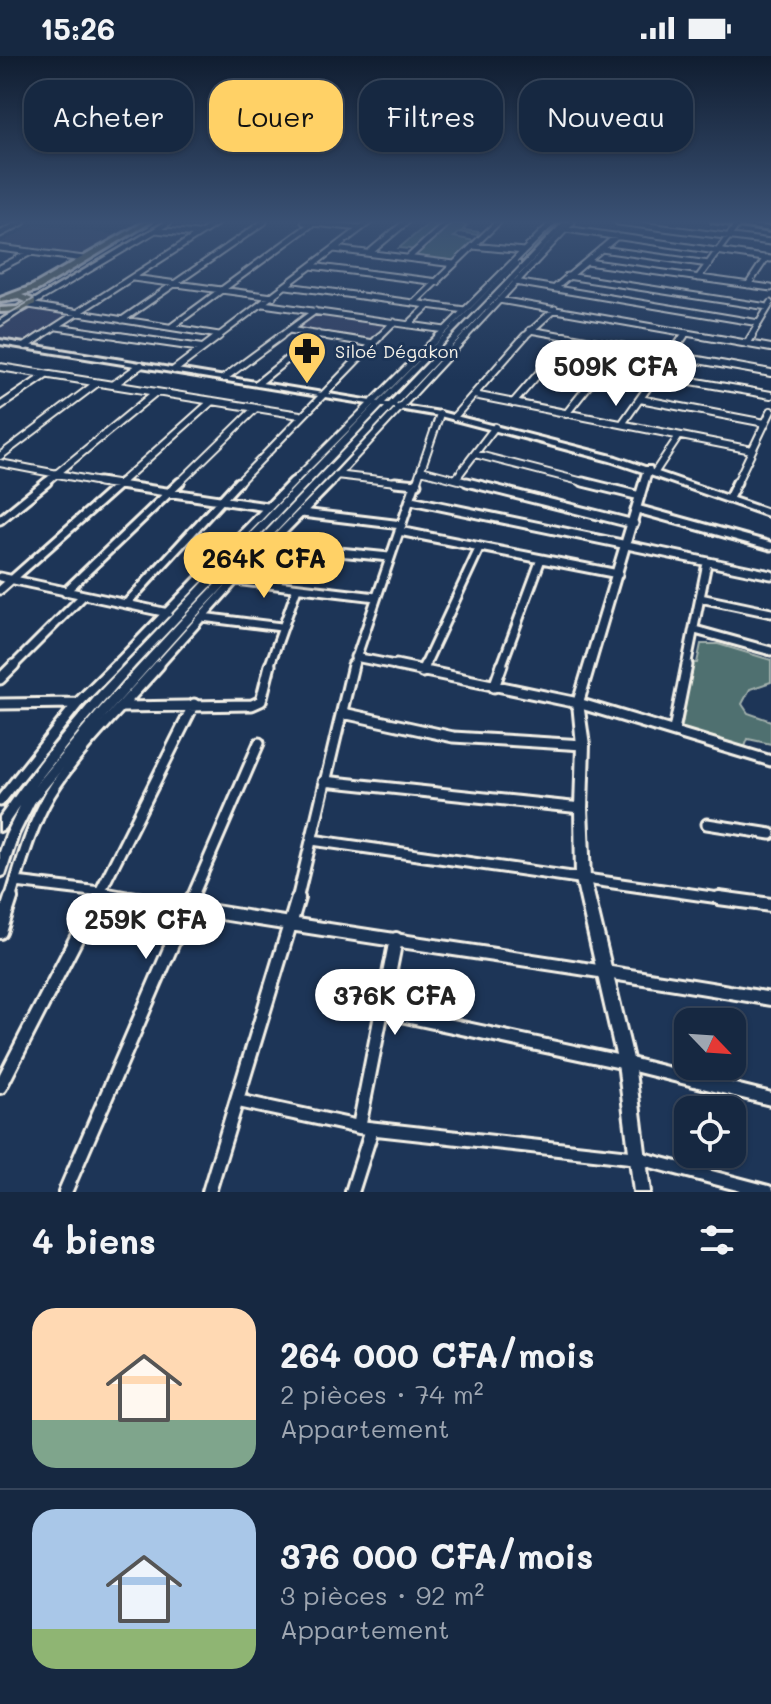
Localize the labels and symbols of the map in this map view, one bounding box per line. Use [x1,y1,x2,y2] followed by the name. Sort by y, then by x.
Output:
[286,330,328,385] pharmacy icon: Siloé Dégakon
[335,339,458,363] place label: Siloé Dégakon
[533,340,699,408] pin: 509K CFA
[181,532,347,600] pin: 264K CFA
[63,893,229,961] pin: 259K CFA
[312,969,478,1037] pin: 376K CFA
[674,1008,746,1080] north arrow

